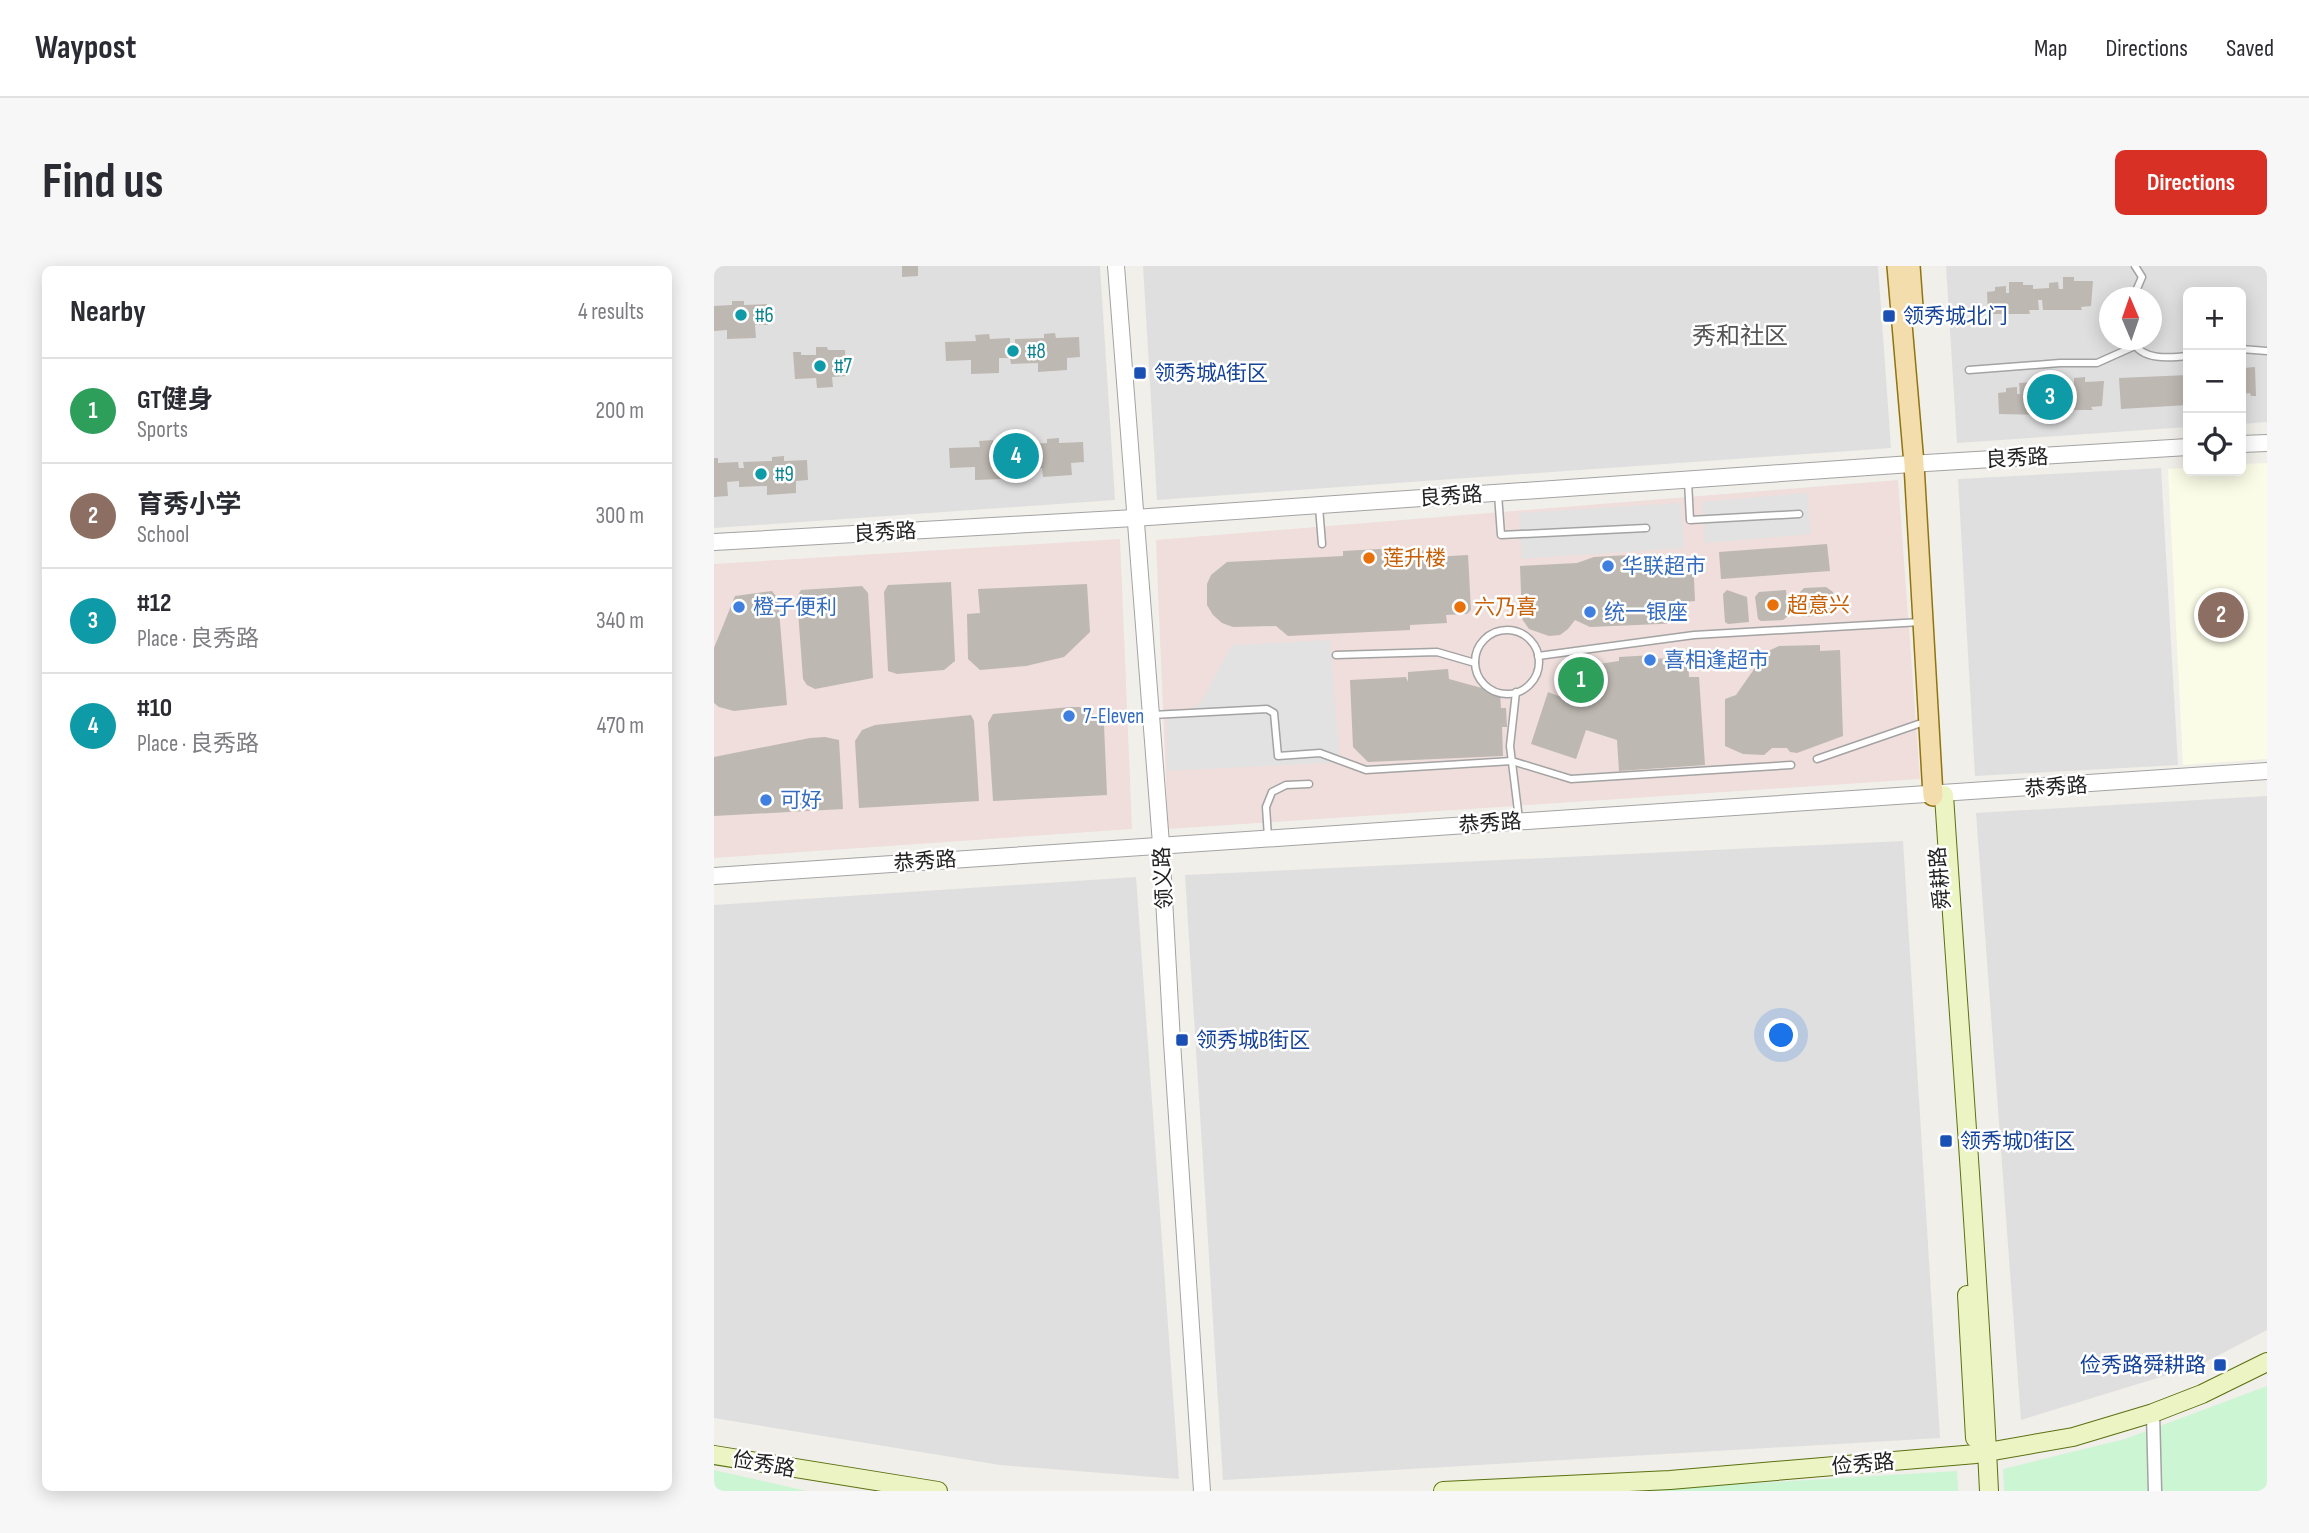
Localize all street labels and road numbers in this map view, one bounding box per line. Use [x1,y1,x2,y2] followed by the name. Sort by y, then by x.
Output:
[1985,444,2049,473] street label: 良秀路
[1419,482,1483,511] street label: 良秀路
[853,518,917,547] street label: 良秀路
[2024,773,2088,802] street label: 恭秀路
[1458,809,1522,838] street label: 恭秀路
[1925,845,1956,910] street label: 舜耕路
[1149,846,1178,910] street label: 领义路
[893,847,957,876] street label: 恭秀路
[731,1447,797,1482] street label: 俭秀路
[1831,1449,1896,1480] street label: 俭秀路

